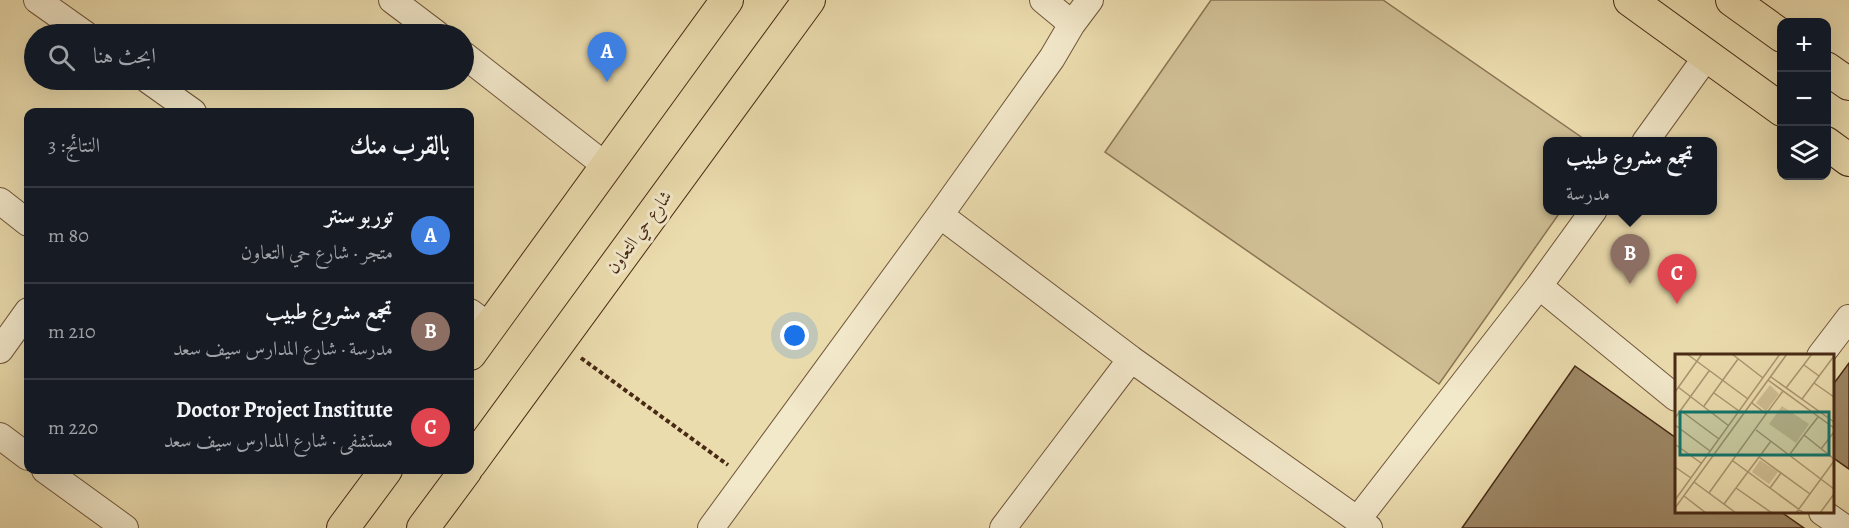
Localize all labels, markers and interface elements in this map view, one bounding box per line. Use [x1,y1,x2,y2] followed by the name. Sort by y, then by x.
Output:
[1777,18,1831,180] map controls
[1777,18,1831,72] button: +
[24,24,474,90] search box
[588,32,626,82] pin: A
[45,41,78,74] icon: search
[93,41,156,71] text: ابحث هنا
[1777,72,1831,126] button: −
[1777,126,1831,180] button: layers
[349,128,450,163] text: بالقرب منك
[48,132,100,159] text: النتائج: 3
[1543,137,1717,215] popup
[1566,142,1694,172] text: تجمع مشروع طبيب
[1566,180,1610,207] text: مدرسة
[601,185,680,280] street label: شارع حي التعاون
[325,201,393,231] text: توربو سنتر
[48,222,89,249] text: 80 m
[424,222,437,249] text: A
[1610,234,1650,284] pin: B
[241,239,393,266] text: متجر · شارع حي التعاون
[1658,254,1696,304] pin: C
[265,297,393,327] text: تجمع مشروع طبيب
[48,318,96,345] text: 210 m
[424,318,437,345] text: B
[780,321,809,350] your location
[173,335,393,362] text: مدرسة · شارع المدارس سيف سعد
[1675,354,1834,513] inset map
[176,395,393,425] text: Doctor Project Institute
[48,414,98,441] text: 220 m
[424,414,437,441] text: C
[164,427,393,454] text: مستشفى · شارع المدارس سيف سعد

